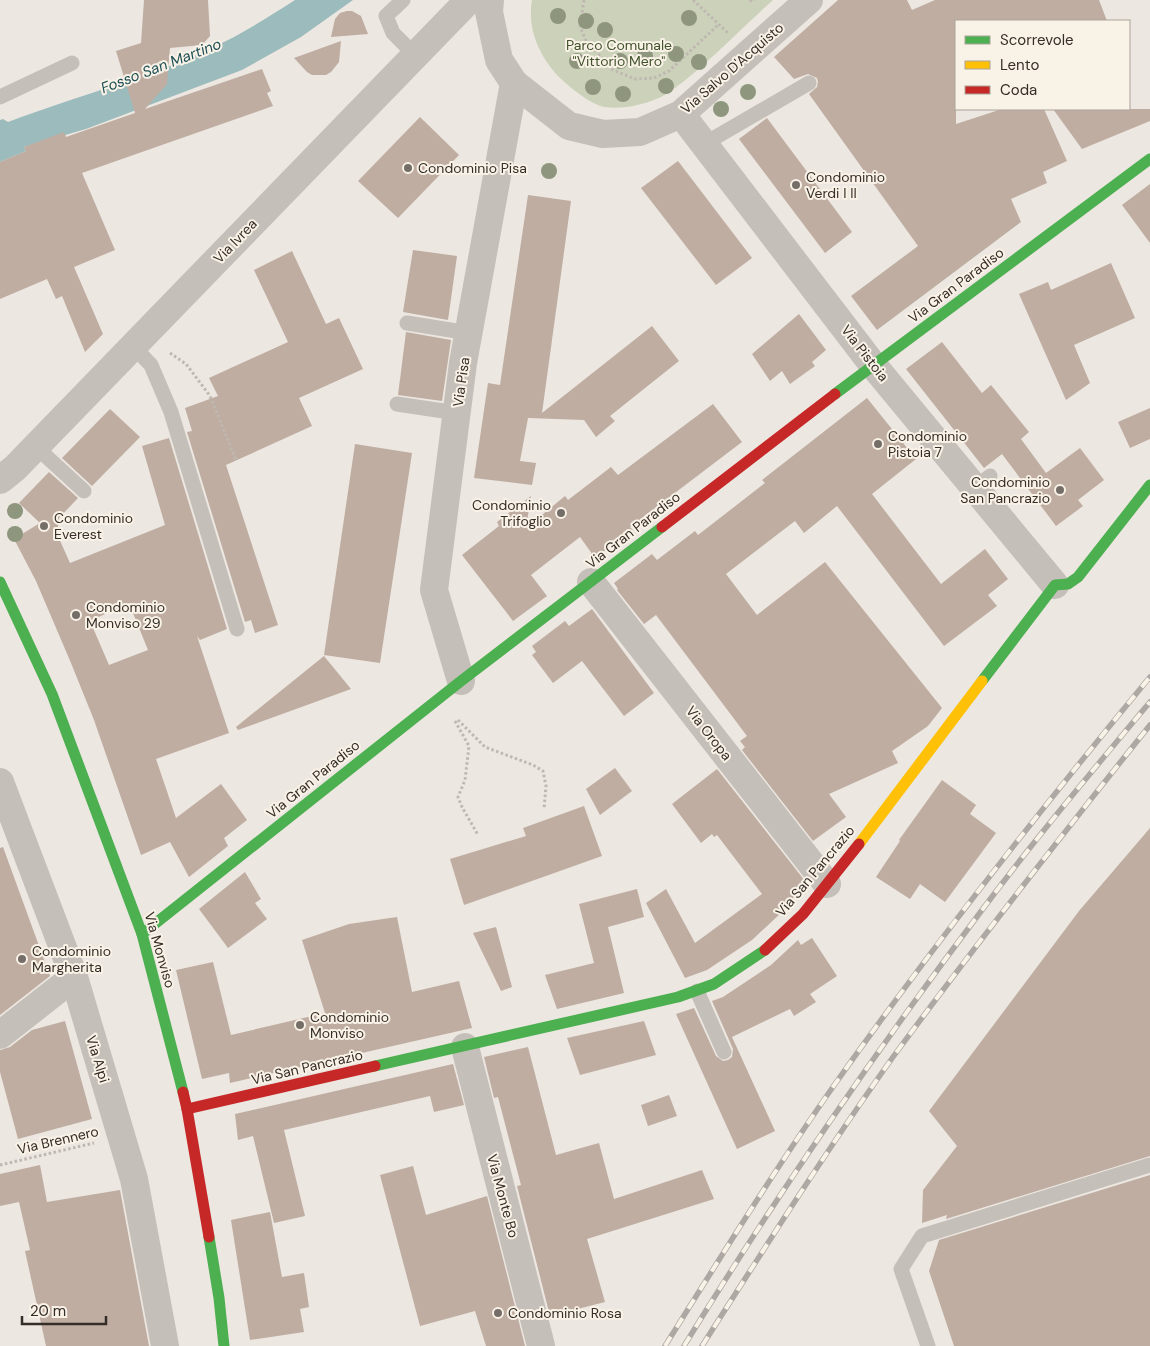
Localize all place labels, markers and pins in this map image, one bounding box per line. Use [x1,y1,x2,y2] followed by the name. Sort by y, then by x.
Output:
[418,159,527,177] place label: Condominio Pisa
[402,162,414,174] marker: Condominio Pisa
[806,168,885,202] place label: Condominio Verdi I II
[790,179,802,191] marker: Condominio Verdi I II
[888,427,967,461] place label: Condominio Pistoia 7
[872,438,884,450] marker: Condominio Pistoia 7
[960,473,1050,507] place label: Condominio San Pancrazio
[1054,484,1066,496] marker: Condominio San Pancrazio
[472,496,551,530] place label: Condominio Trifoglio
[555,507,567,519] marker: Condominio Trifoglio
[54,509,133,543] place label: Condominio Everest
[38,520,50,532] marker: Condominio Everest
[86,598,165,632] place label: Condominio Monviso 29
[70,609,82,621] marker: Condominio Monviso 29
[32,942,111,976] place label: Condominio Margherita
[16,953,28,965] marker: Condominio Margherita
[310,1008,389,1042] place label: Condominio Monviso
[294,1019,306,1031] marker: Condominio Monviso
[508,1304,622,1322] place label: Condominio Rosa
[492,1307,504,1319] marker: Condominio Rosa

